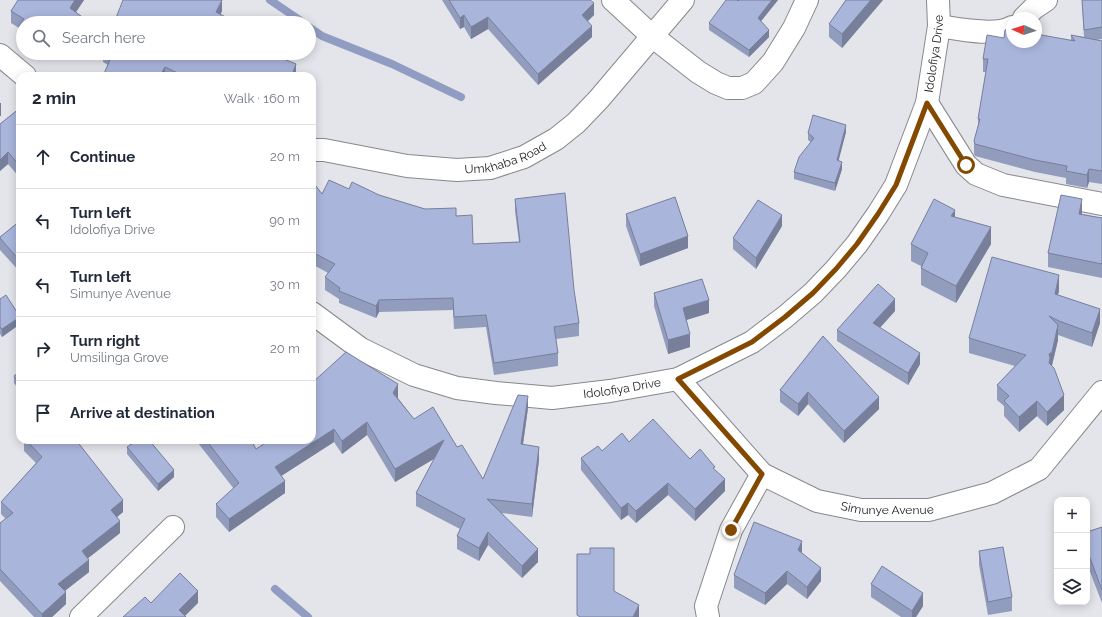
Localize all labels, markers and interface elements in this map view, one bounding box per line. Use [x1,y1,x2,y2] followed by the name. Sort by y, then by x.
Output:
[1006,12,1042,48] north arrow
[922,15,946,94] street label: Idolofiya Drive
[16,16,316,60] search box
[30,27,52,49] icon: search
[62,29,145,47] text: Search here
[32,88,76,108] text: 2 min
[224,91,300,106] text: Walk · 160 m
[464,139,549,177] street label: Umkhaba Road
[32,146,54,168] icon: ahead
[70,148,135,166] text: Continue
[270,149,300,164] text: 20 m
[957,156,975,174] route start
[70,204,131,222] text: Turn left
[32,210,54,232] icon: left
[269,213,300,228] text: 90 m
[70,222,155,237] text: Idolofiya Drive
[70,268,131,286] text: Turn left
[32,274,54,296] icon: left
[270,277,300,292] text: 30 m
[70,286,171,301] text: Simunye Avenue
[70,332,140,350] text: Turn right
[32,338,54,360] icon: right
[270,341,300,356] text: 20 m
[70,350,169,365] text: Umsilinga Grove
[582,375,662,401] street label: Idolofiya Drive
[32,402,54,424] icon: arrive
[70,404,215,422] text: Arrive at destination
[1054,497,1090,605] map controls
[1054,497,1090,533] button: +
[839,499,935,517] street label: Simunye Avenue
[722,521,740,539] route end
[1054,533,1090,569] button: −
[1054,569,1090,605] button: layers

